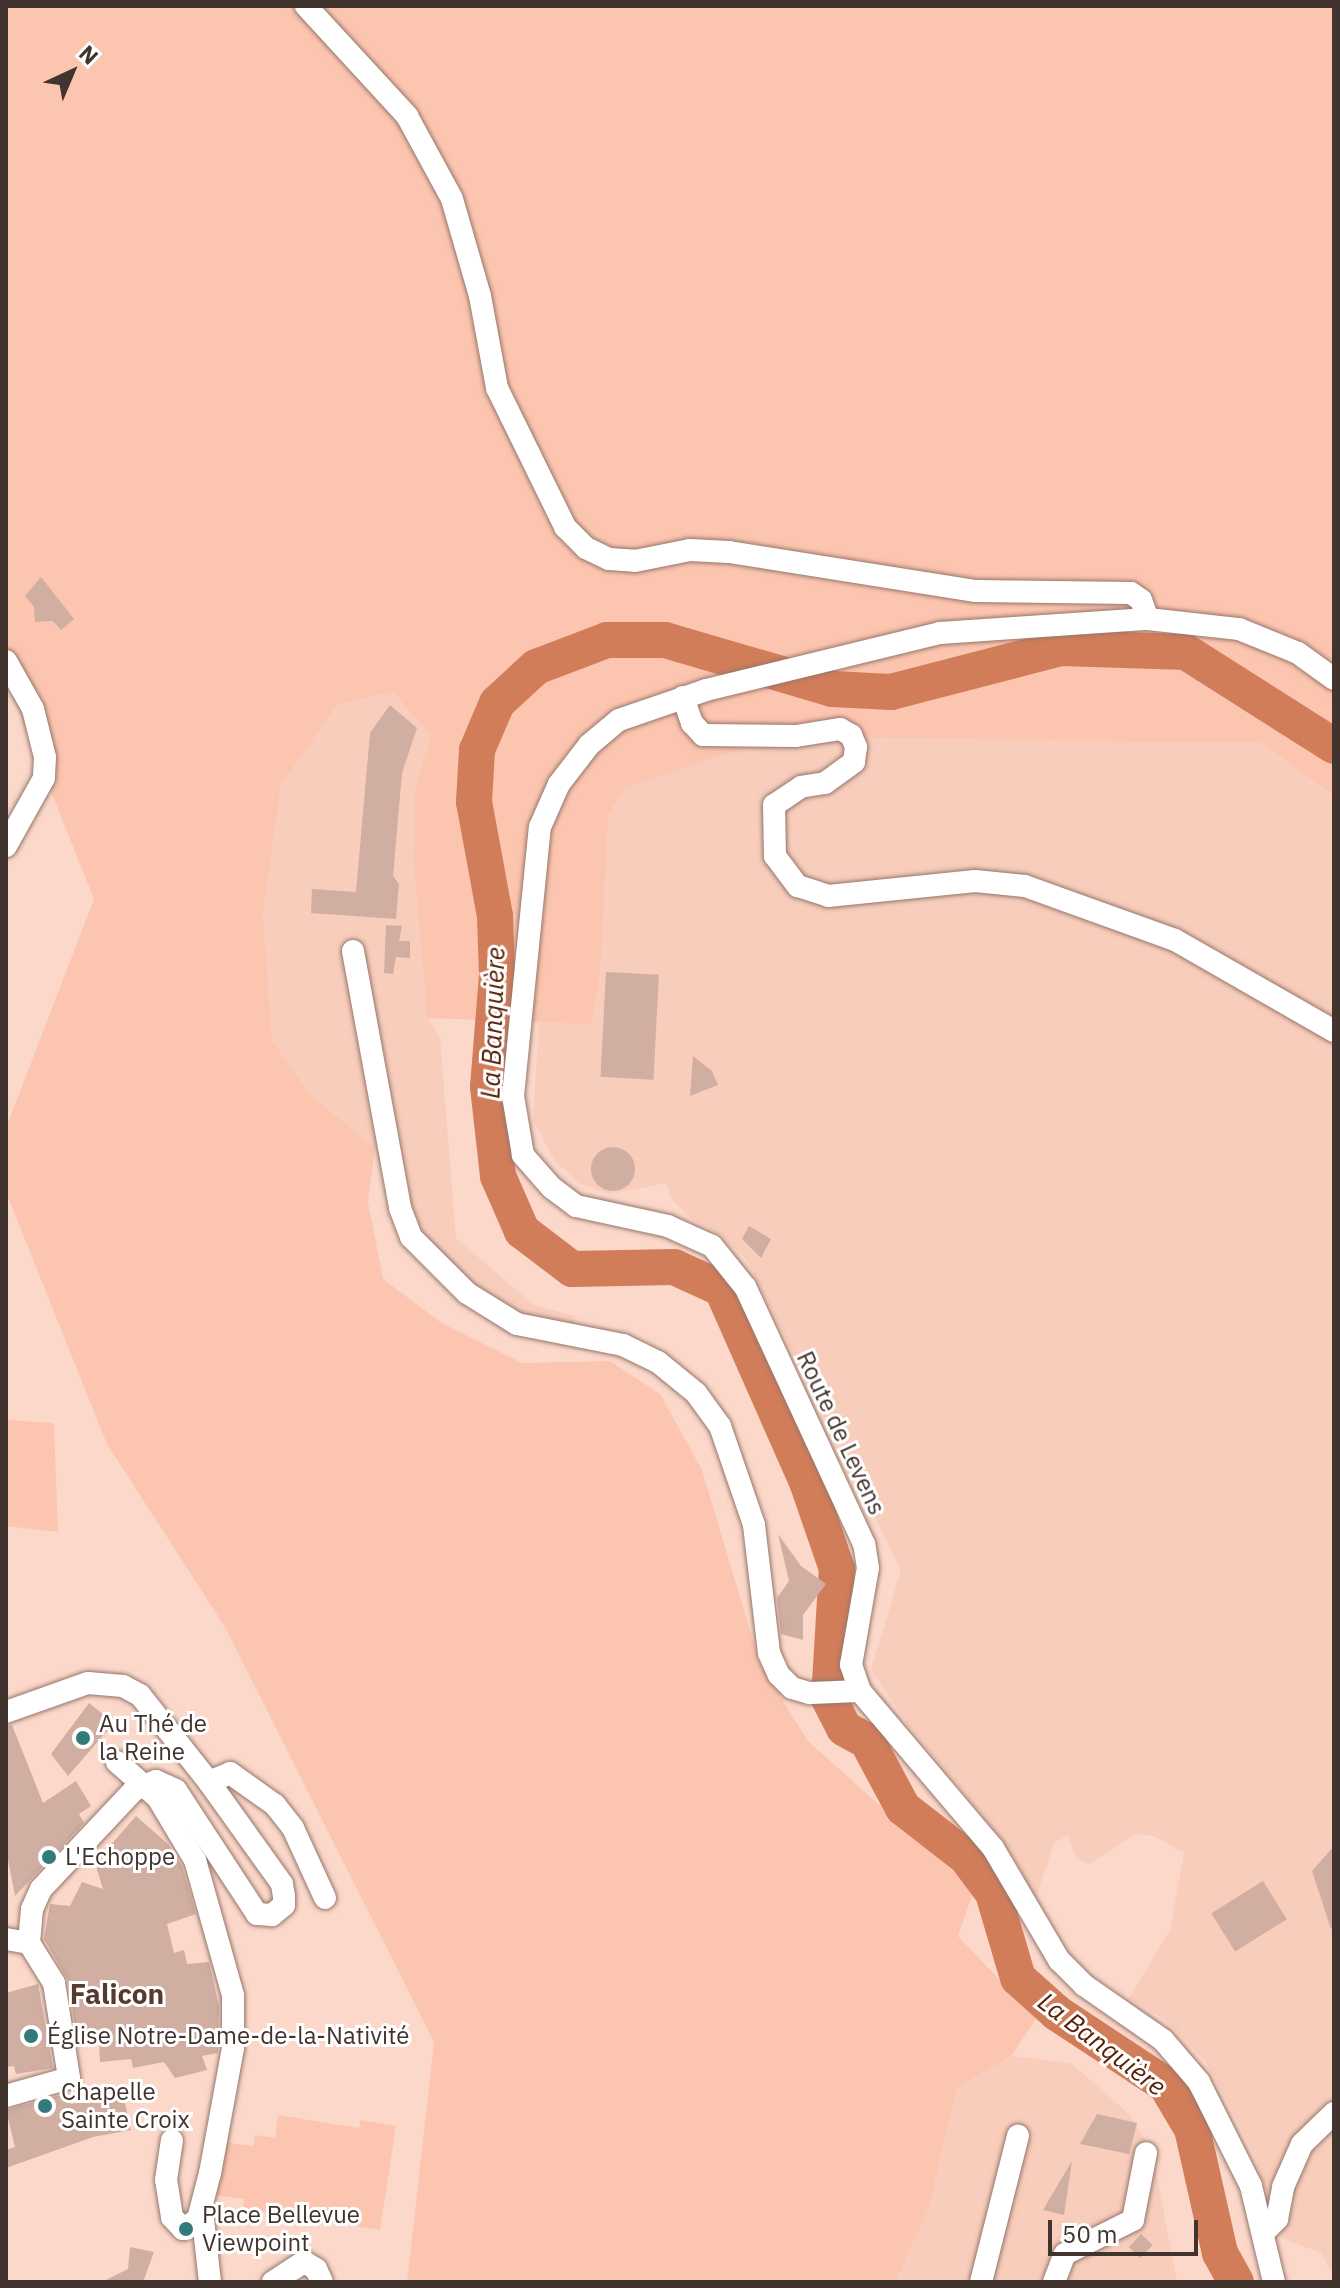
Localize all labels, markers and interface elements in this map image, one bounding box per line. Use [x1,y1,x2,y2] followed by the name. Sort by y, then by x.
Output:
[32,32,112,112] north arrow
[73,38,105,70] text: N
[475,947,511,1099] water label: La Banquière
[791,1347,891,1519] street label: Route de Levens
[99,1710,207,1766] place label: Au Thé de la Reine
[74,1729,92,1747] marker: Au Thé de la Reine
[65,1843,175,1871] place label: L'Echoppe
[40,1848,58,1866] marker: L'Echoppe
[70,1977,164,2011] district label: Falicon
[1032,1986,1172,2102] water label: La Banquière
[47,2022,409,2050] place label: Église Notre-Dame-de-la-Nativité
[22,2027,40,2045] marker: Église Notre-Dame-de-la-Nativité
[61,2078,190,2134] place label: Chapelle Sainte Croix
[36,2097,54,2115] marker: Chapelle Sainte Croix
[202,2201,360,2257] place label: Place Bellevue Viewpoint
[1052,2204,1202,2254] scale bar
[1062,2218,1117,2250] text: 50 m
[177,2220,195,2238] marker: Place Bellevue Viewpoint

